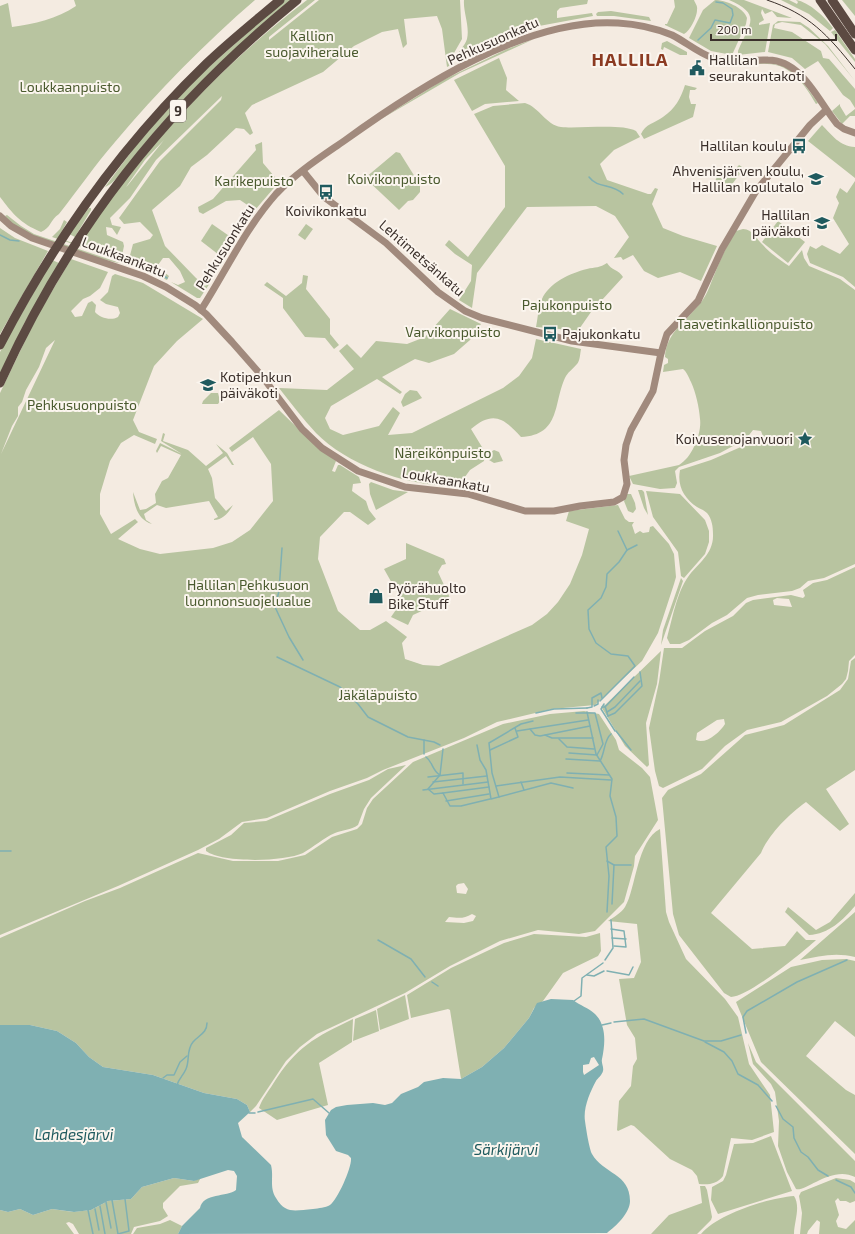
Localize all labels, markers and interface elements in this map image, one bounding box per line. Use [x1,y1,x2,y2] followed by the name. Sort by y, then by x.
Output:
[444,13,541,68] street label: Pehkusuonkatu
[711,16,836,42] scale bar
[717,22,751,36] text: 200 m
[265,27,359,60] park label: Kallion suojaviheralue
[591,48,669,70] district label: HALLILA
[709,51,805,84] place label: Hallilan seurakuntakoti
[688,59,706,77] public building icon: Hallilan seurakuntakoti
[20,78,120,95] park label: Loukkaanpuisto
[170,100,186,122] road number: 9
[700,137,787,154] place label: Hallilan koulu
[790,137,808,155] bus stop icon: Hallilan koulu
[672,162,804,195] place label: Ahvenisjärven koulu, Hallilan koulutalo
[347,170,441,187] park label: Koivikonpuisto
[807,170,825,188] school or university icon: Ahvenisjärven koulu, Hallilan koulutalo
[214,172,294,189] park label: Karikepuisto
[317,183,335,201] bus stop icon: Koivikonkatu
[191,201,258,293] street label: Pehkusuonkatu
[285,202,367,219] place label: Koivikonkatu
[752,206,810,239] place label: Hallilan päiväkoti
[813,214,831,232] school or university icon: Hallilan päiväkoti
[376,216,469,299] street label: Lehtimetsänkatu
[80,233,169,280] street label: Loukkaankatu
[522,296,612,313] park label: Pajukonpuisto
[677,315,813,332] park label: Taavetinkallionpuisto
[405,323,501,340] park label: Varvikonpuisto
[541,325,559,343] bus stop icon: Pajukonkatu
[562,325,641,342] place label: Pajukonkatu
[220,368,292,401] place label: Kotipehkun päiväkoti
[199,376,217,394] school or university icon: Kotipehkun päiväkoti
[27,396,137,413] park label: Pehkusuonpuisto
[676,430,793,447] place label: Koivusenojanvuori
[796,430,814,448] place icon: Koivusenojanvuori
[395,444,492,461] park label: Näreikönpuisto
[401,463,491,496] street label: Loukkaankatu
[185,576,311,609] park label: Hallilan Pehkusuon luonnonsuojelualue
[388,579,466,612] place label: Pyörähuolto Bike Stuff
[367,587,385,605] shop icon: Pyörähuolto Bike Stuff
[338,686,418,703] park label: Jäkäläpuisto
[34,1125,114,1144] water label: Lahdesjärvi
[474,1140,538,1159] water label: Särkijärvi

